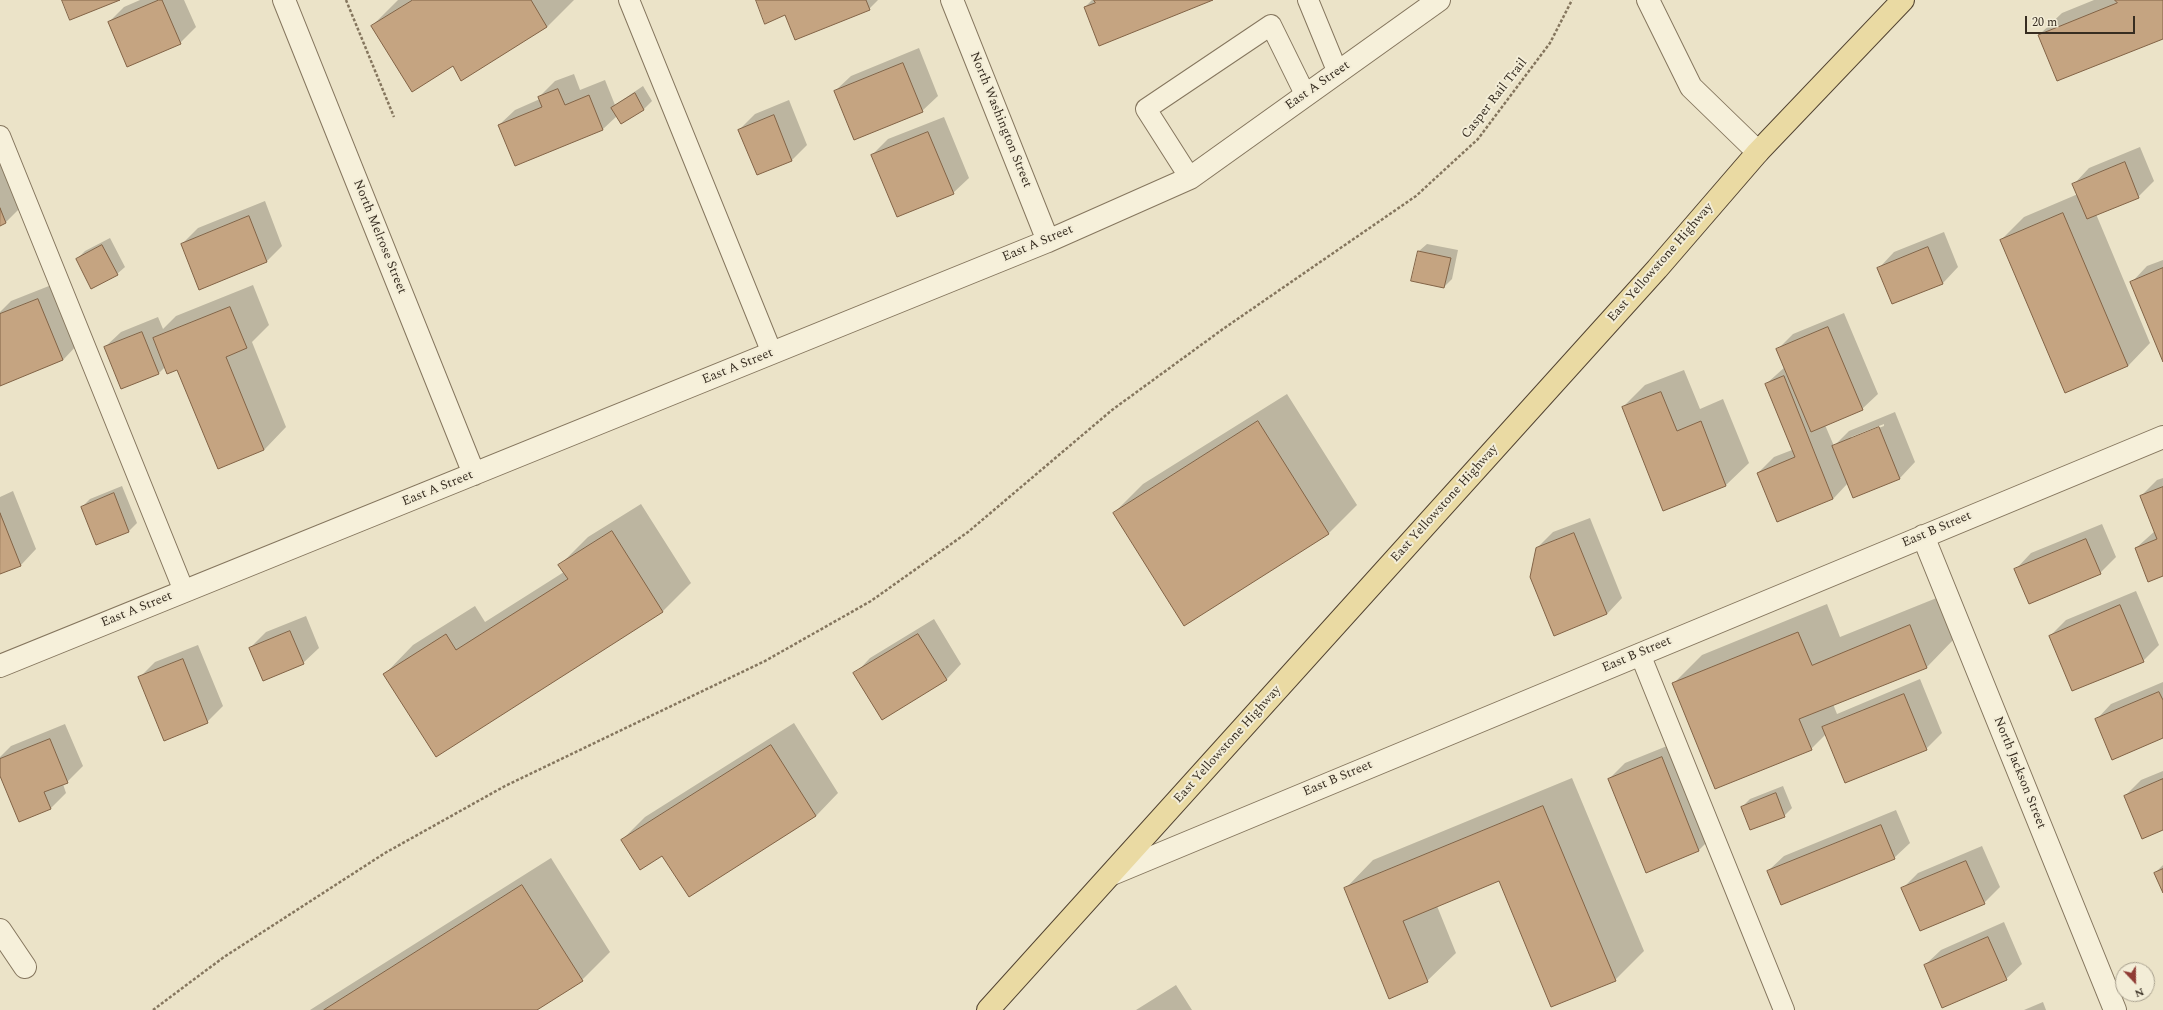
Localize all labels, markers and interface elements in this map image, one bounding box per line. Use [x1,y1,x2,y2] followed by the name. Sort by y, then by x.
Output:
[2027,8,2137,34] scale bar
[2032,13,2057,32] text: 20 m
[966,50,1034,190] street label: North Washington Street
[1459,56,1531,142] street label: Casper Rail Trail
[1283,58,1353,114] street label: East A Street
[349,178,409,296] street label: North Melrose Street
[1605,200,1717,326] street label: East Yellowstone Highway
[1000,222,1076,266] street label: East A Street
[700,346,776,388] street label: East A Street
[1388,442,1502,566] street label: East Yellowstone Highway
[400,468,476,510] street label: East A Street
[1900,508,1974,552] street label: East B Street
[99,589,175,631] street label: East A Street
[1600,633,1674,677] street label: East B Street
[1171,683,1285,807] street label: East Yellowstone Highway
[1989,715,2049,831] street label: North Jackson Street
[1301,757,1375,801] street label: East B Street
[2115,962,2155,1002] north arrow
[2132,983,2147,1002] text: N

